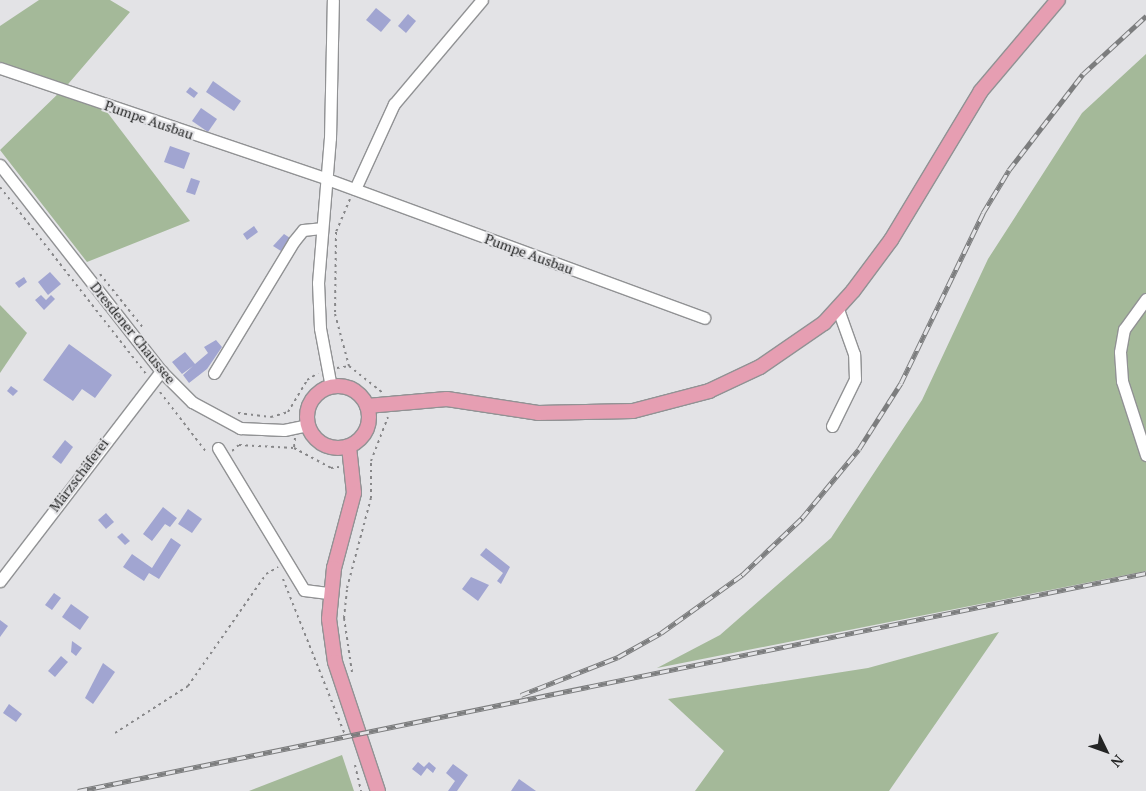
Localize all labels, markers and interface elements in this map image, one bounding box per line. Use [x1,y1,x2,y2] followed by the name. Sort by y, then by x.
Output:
[102,97,196,143] street label: Pumpe Ausbau
[482,230,576,278] street label: Pumpe Ausbau
[87,279,179,387] street label: Dresdener Chaussee
[46,435,112,515] street label: Märzschäferei
[1081,726,1131,776] north arrow
[1107,751,1128,772] text: N

